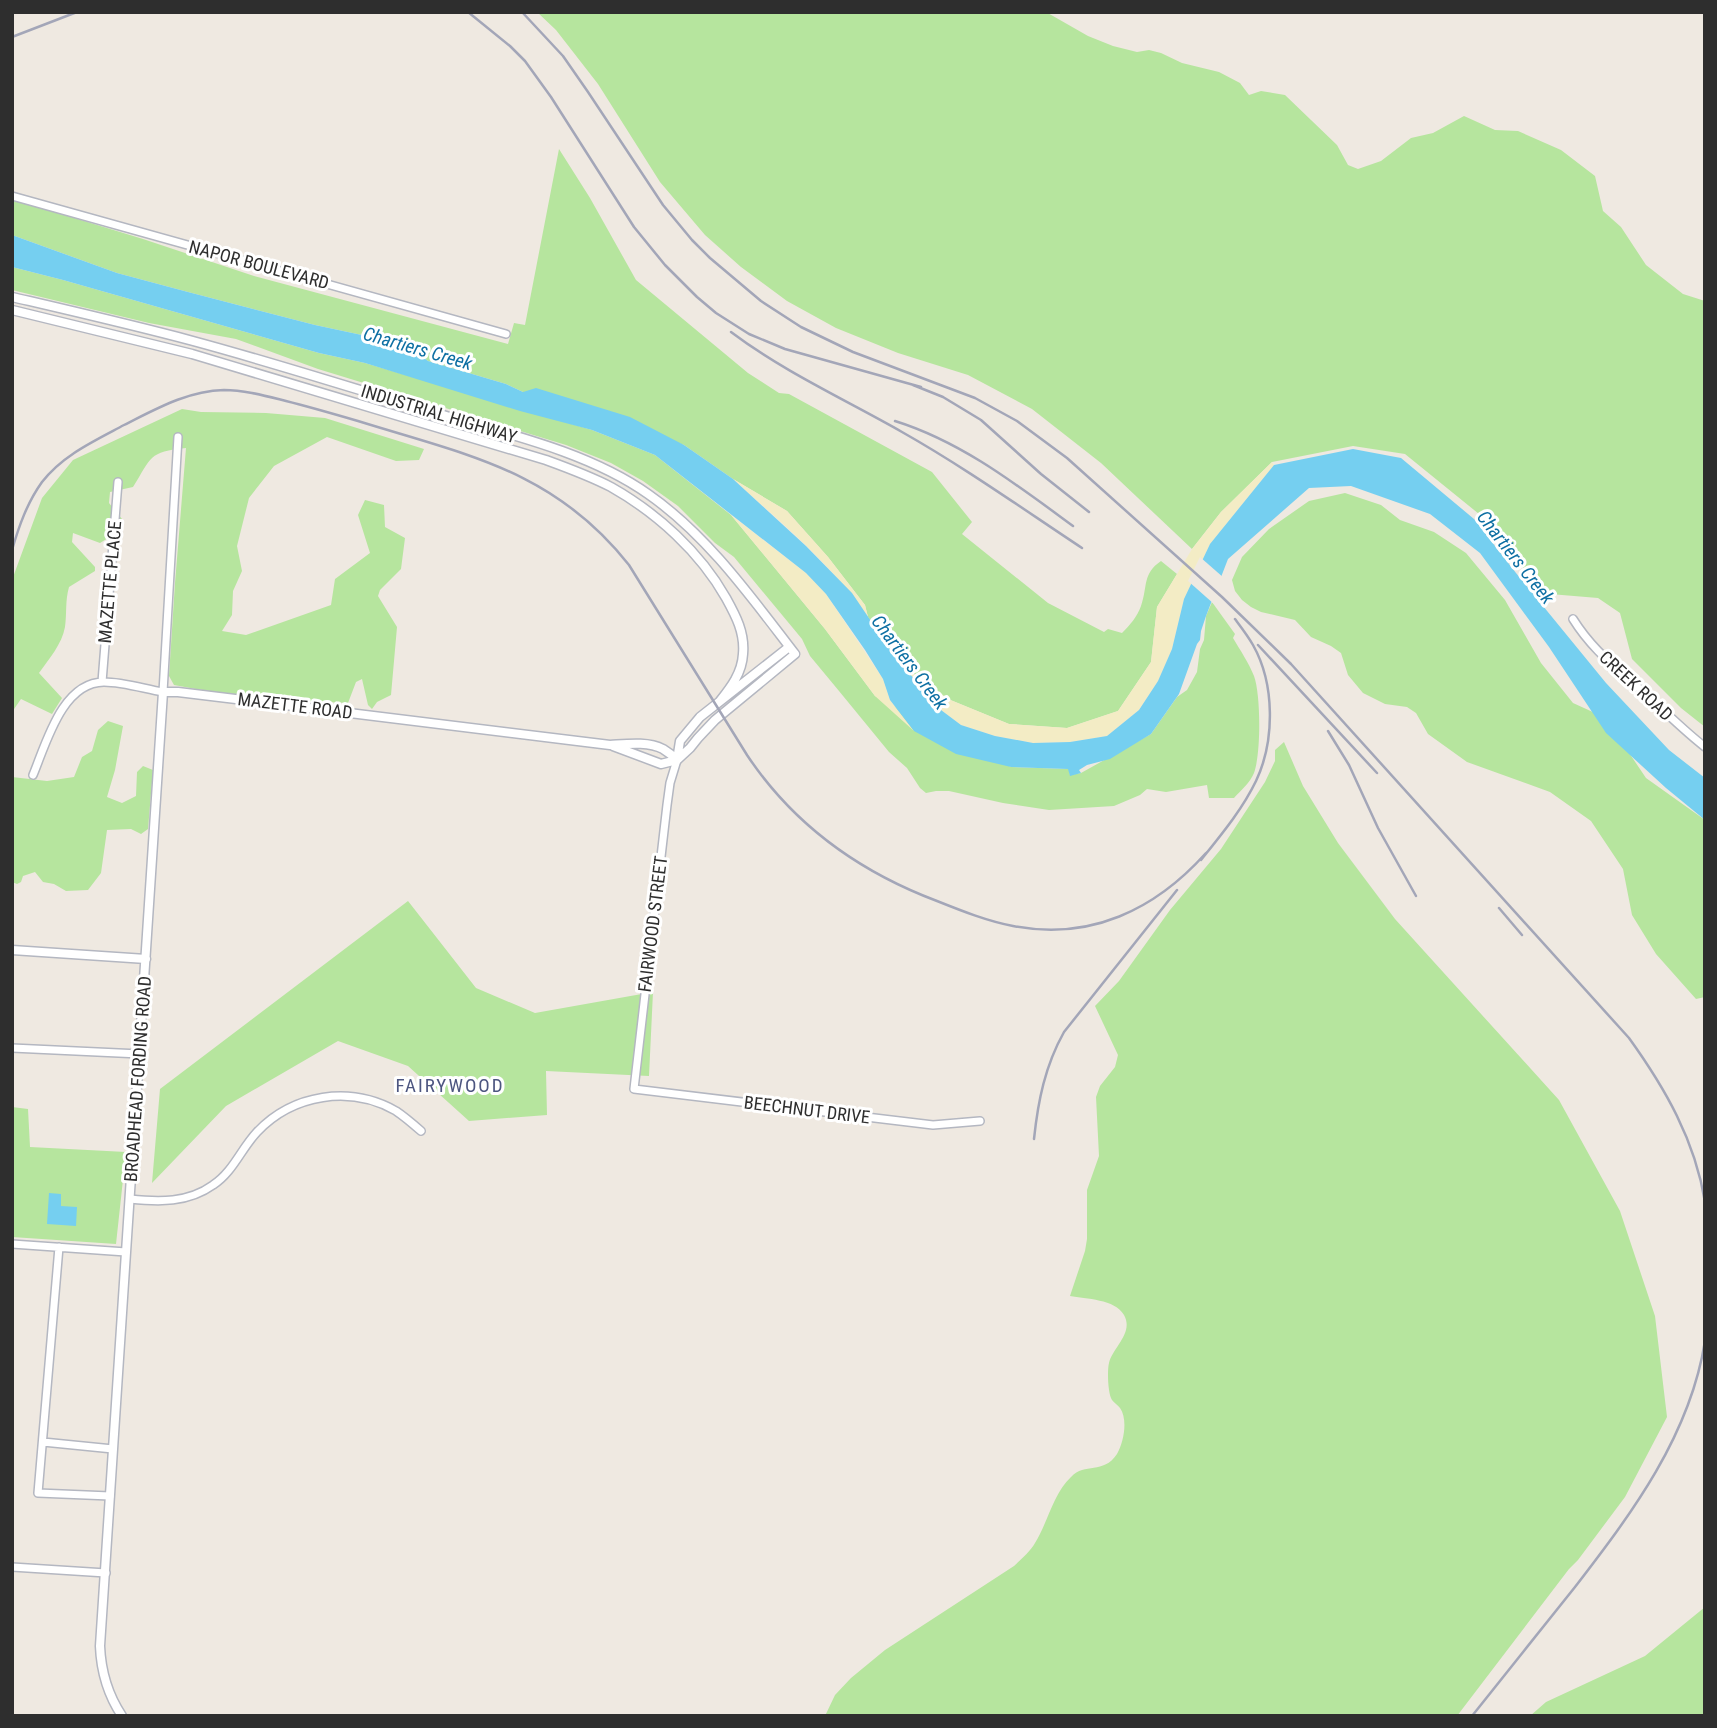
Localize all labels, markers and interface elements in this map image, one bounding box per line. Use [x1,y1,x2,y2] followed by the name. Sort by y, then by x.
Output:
[187,236,331,293] street label: NAPOR BOULEVARD
[361,322,476,375] water label: Chartiers Creek
[359,380,520,447] street label: INDUSTRIAL HIGHWAY
[1472,506,1560,609] water label: Chartiers Creek
[94,520,125,644] street label: MAZETTE PLACE
[867,611,953,715] water label: Chartiers Creek
[1595,646,1677,725] street label: CREEK ROAD
[236,688,354,723] street label: MAZETTE ROAD
[634,855,671,993] street label: FAIRWOOD STREET
[120,975,155,1183] street label: BROADHEAD FORDING ROAD
[395,1074,505,1097] district label: FAIRYWOOD
[743,1091,871,1128] street label: BEECHNUT DRIVE

